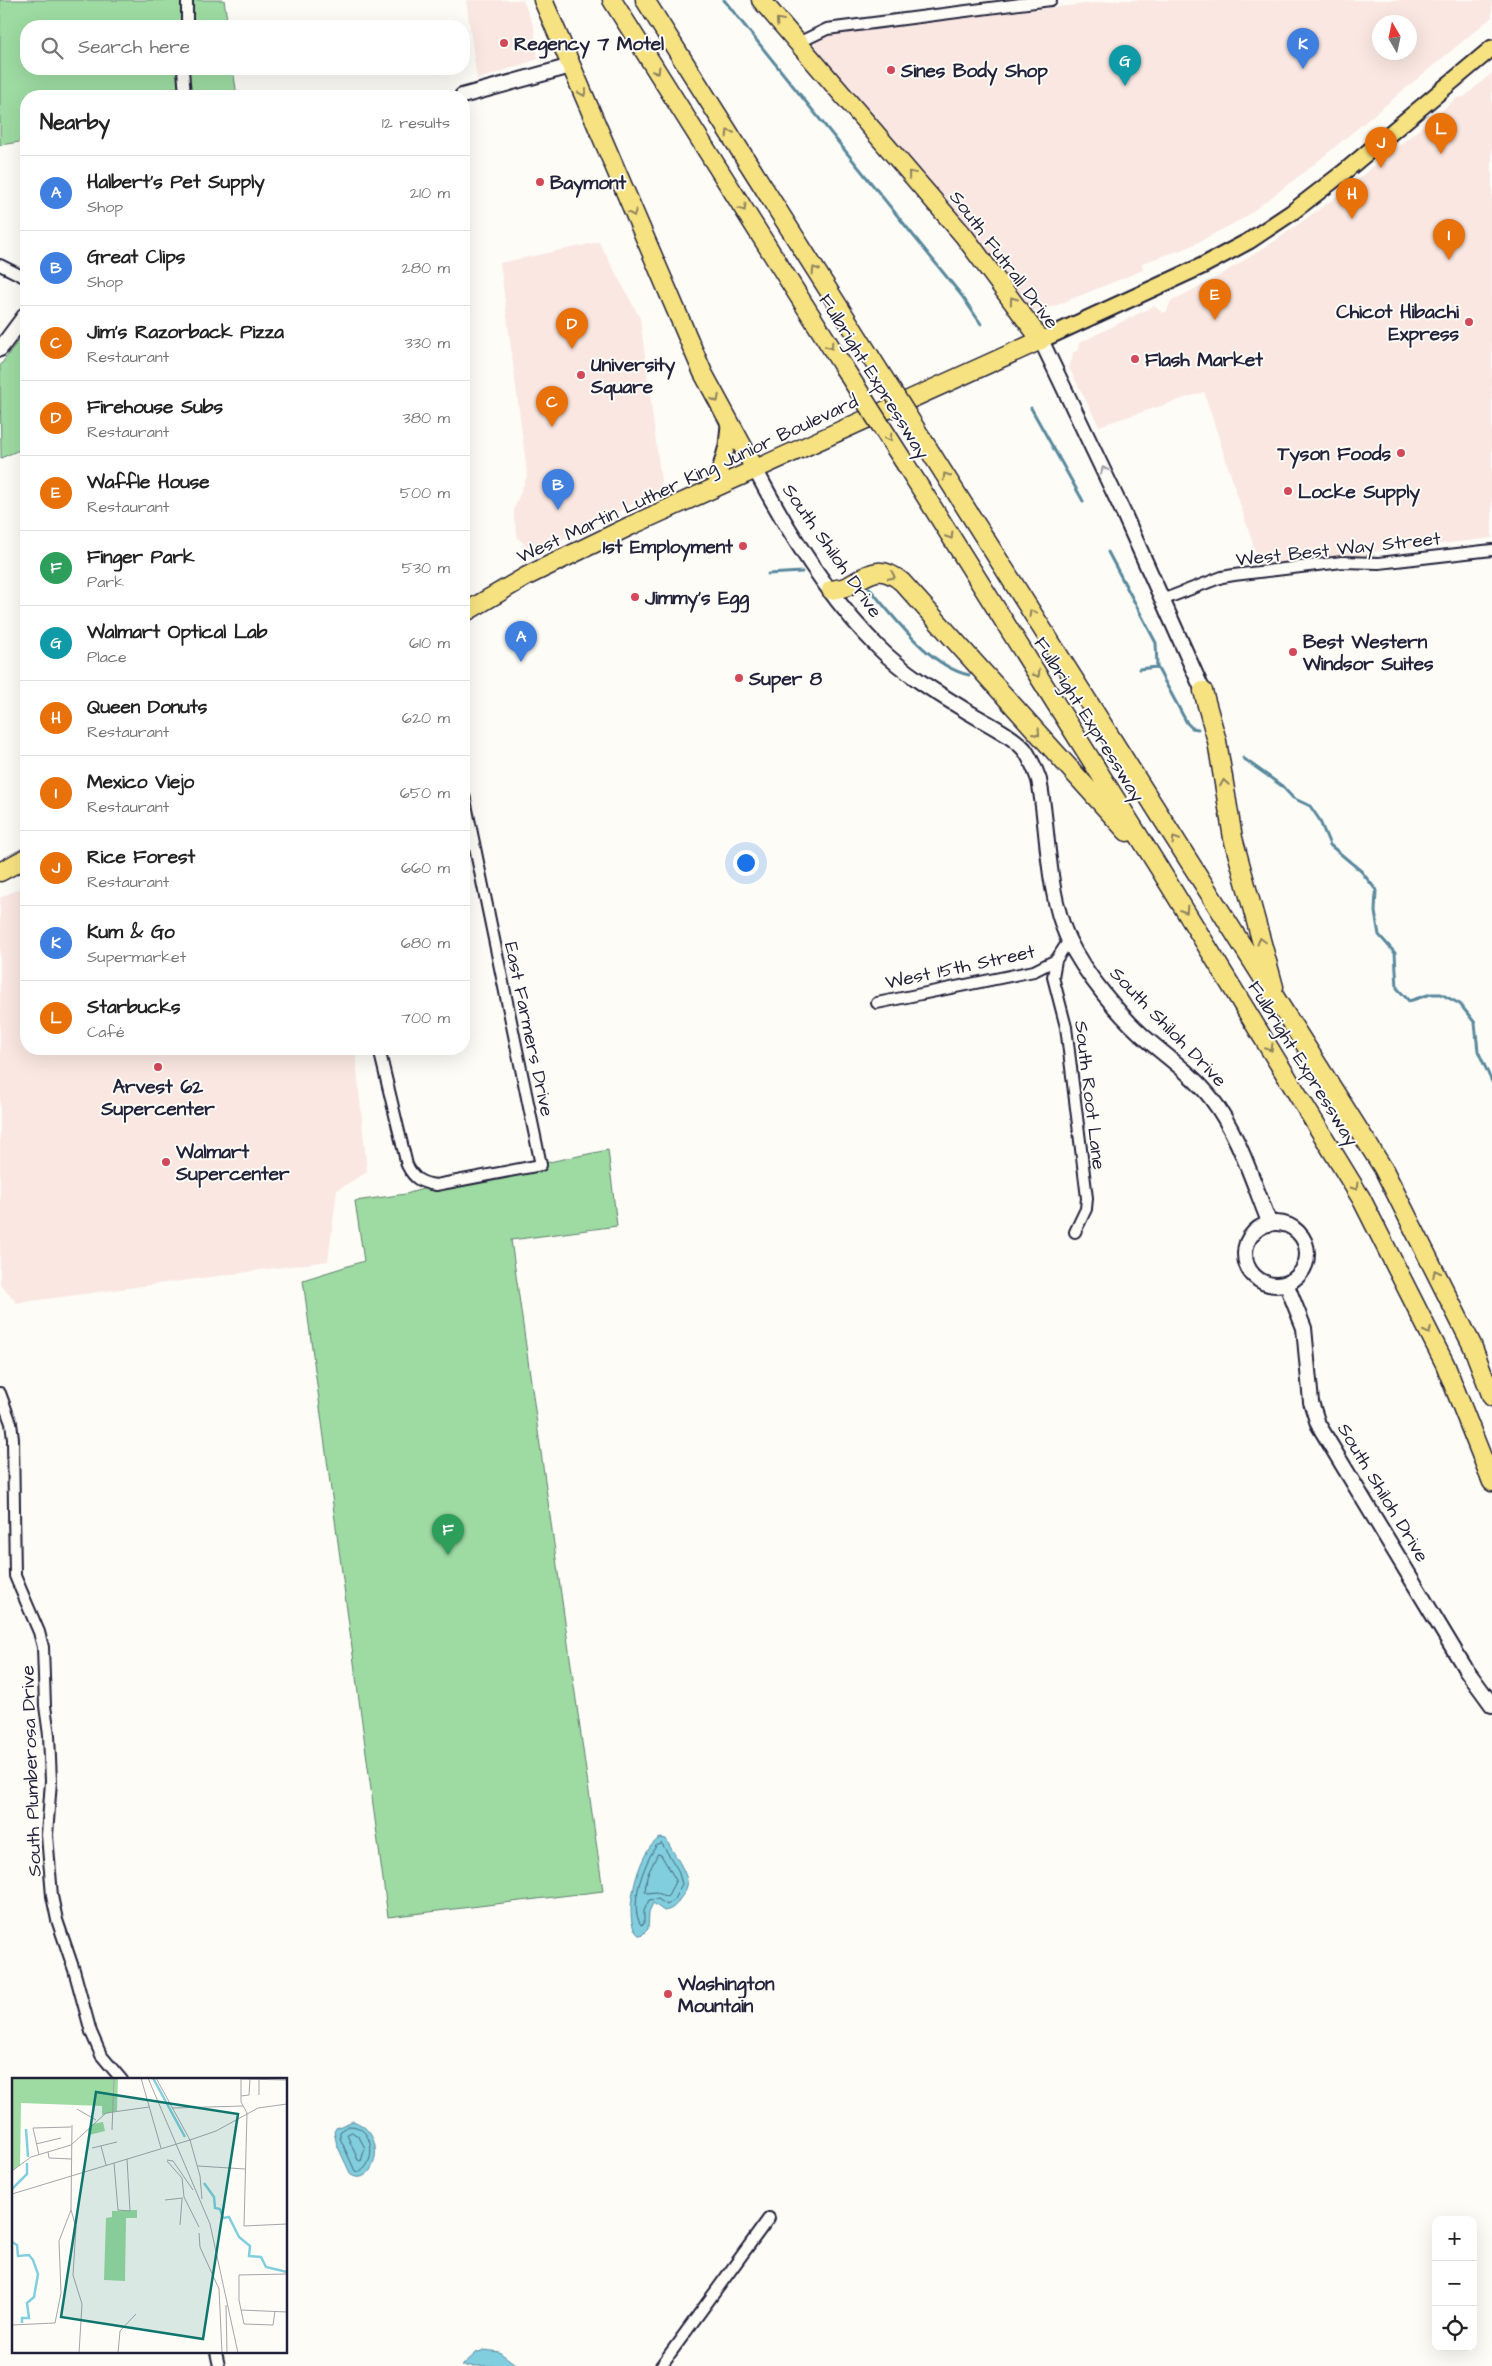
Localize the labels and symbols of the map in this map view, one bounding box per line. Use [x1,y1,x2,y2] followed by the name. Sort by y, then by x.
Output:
[1372,15,1417,60] north arrow
[776,18,785,27] one-way arrow
[1287,28,1319,69] pin: K
[514,31,664,59] place label: Regency 7 Motel
[498,37,510,49] marker: Regency 7 Motel
[1109,45,1141,86] pin: G
[900,58,1048,86] place label: Sines Body Shop
[885,64,897,76] marker: Sines Body Shop
[650,65,660,74] one-way arrow
[576,88,587,97] one-way arrow
[1425,113,1457,154] pin: L
[1365,127,1397,168] pin: J
[725,129,735,138] one-way arrow
[550,170,627,198] place label: Baymont
[908,170,917,179] one-way arrow
[534,176,546,188] marker: Baymont
[1336,178,1368,219] pin: H
[943,185,1065,335] street label: South Futrall Drive
[737,203,747,212] one-way arrow
[627,208,638,217] one-way arrow
[1433,219,1465,260] pin: I
[812,267,822,276] one-way arrow
[1199,279,1231,320] pin: E
[811,289,936,466] street label: Fulbright Expressway
[1010,297,1019,306] one-way arrow
[1336,299,1459,348] place label: Chicot Hibachi Express
[556,308,588,349] pin: D
[1463,316,1475,328] marker: Chicot Hibachi Express
[824,340,833,349] one-way arrow
[1145,347,1263,374] place label: Flash Market
[590,352,676,401] place label: University Square
[1129,353,1141,365] marker: Flash Market
[575,369,587,381] marker: University Square
[536,386,568,427] pin: C
[513,389,861,567] street label: West Martin Luther King Junior Boulevard
[710,394,720,403] one-way arrow
[882,433,892,442] one-way arrow
[1277,441,1391,469] place label: Tyson Foods
[1395,447,1407,459] marker: Tyson Foods
[1099,466,1110,475] one-way arrow
[542,469,574,510] pin: B
[942,472,952,481] one-way arrow
[775,478,888,623] street label: South Shiloh Drive
[1298,479,1420,507] place label: Locke Supply
[1282,485,1294,497] marker: Locke Supply
[1234,525,1442,575] street label: West Best Way Street
[944,531,954,540] one-way arrow
[603,534,733,562] place label: 1st Employment
[737,540,749,552] marker: 1st Employment
[886,570,895,580] one-way arrow
[644,585,749,613] place label: Jimmy's Egg
[629,591,641,603] marker: Jimmy's Egg
[1029,610,1039,619] one-way arrow
[505,621,537,662] pin: A
[1302,629,1434,678] place label: Best Western Windsor Suites
[1026,632,1151,809] street label: Fulbright Expressway
[1287,646,1299,658] marker: Best Western Windsor Suites
[748,666,823,693] place label: Super 8
[1030,668,1040,677] one-way arrow
[733,672,745,684] marker: Super 8
[1031,728,1040,737] one-way arrow
[1220,778,1230,787] one-way arrow
[1171,836,1181,845] one-way arrow
[733,850,759,876] your location
[1178,904,1188,913] one-way arrow
[1257,937,1267,945] one-way arrow
[883,938,1038,996] street label: West 15th Street
[497,940,560,1119] street label: East Farmers Drive
[1103,961,1233,1093] street label: South Shiloh Drive
[1240,976,1365,1153] street label: Fulbright Expressway
[1067,1019,1112,1171] street label: South Root Lane
[1263,1043,1273,1052] one-way arrow
[152,1061,164,1073] marker: Arvest 62 Supercenter
[100,1074,215,1123] place label: Arvest 62 Supercenter
[175,1139,290,1188] place label: Walmart Supercenter
[160,1156,172,1168] marker: Walmart Supercenter
[1348,1181,1358,1190] one-way arrow
[1432,1269,1442,1278] one-way arrow
[1422,1326,1432,1335] one-way arrow
[1330,1418,1435,1568] street label: South Shiloh Drive
[432,1514,464,1555] pin: F
[14,1665,49,1877] street label: South Plumberosa Drive
[677,1971,775,2020] place label: Washington Mountain
[662,1988,674,2000] marker: Washington Mountain
[12,2078,288,2354] inset map

